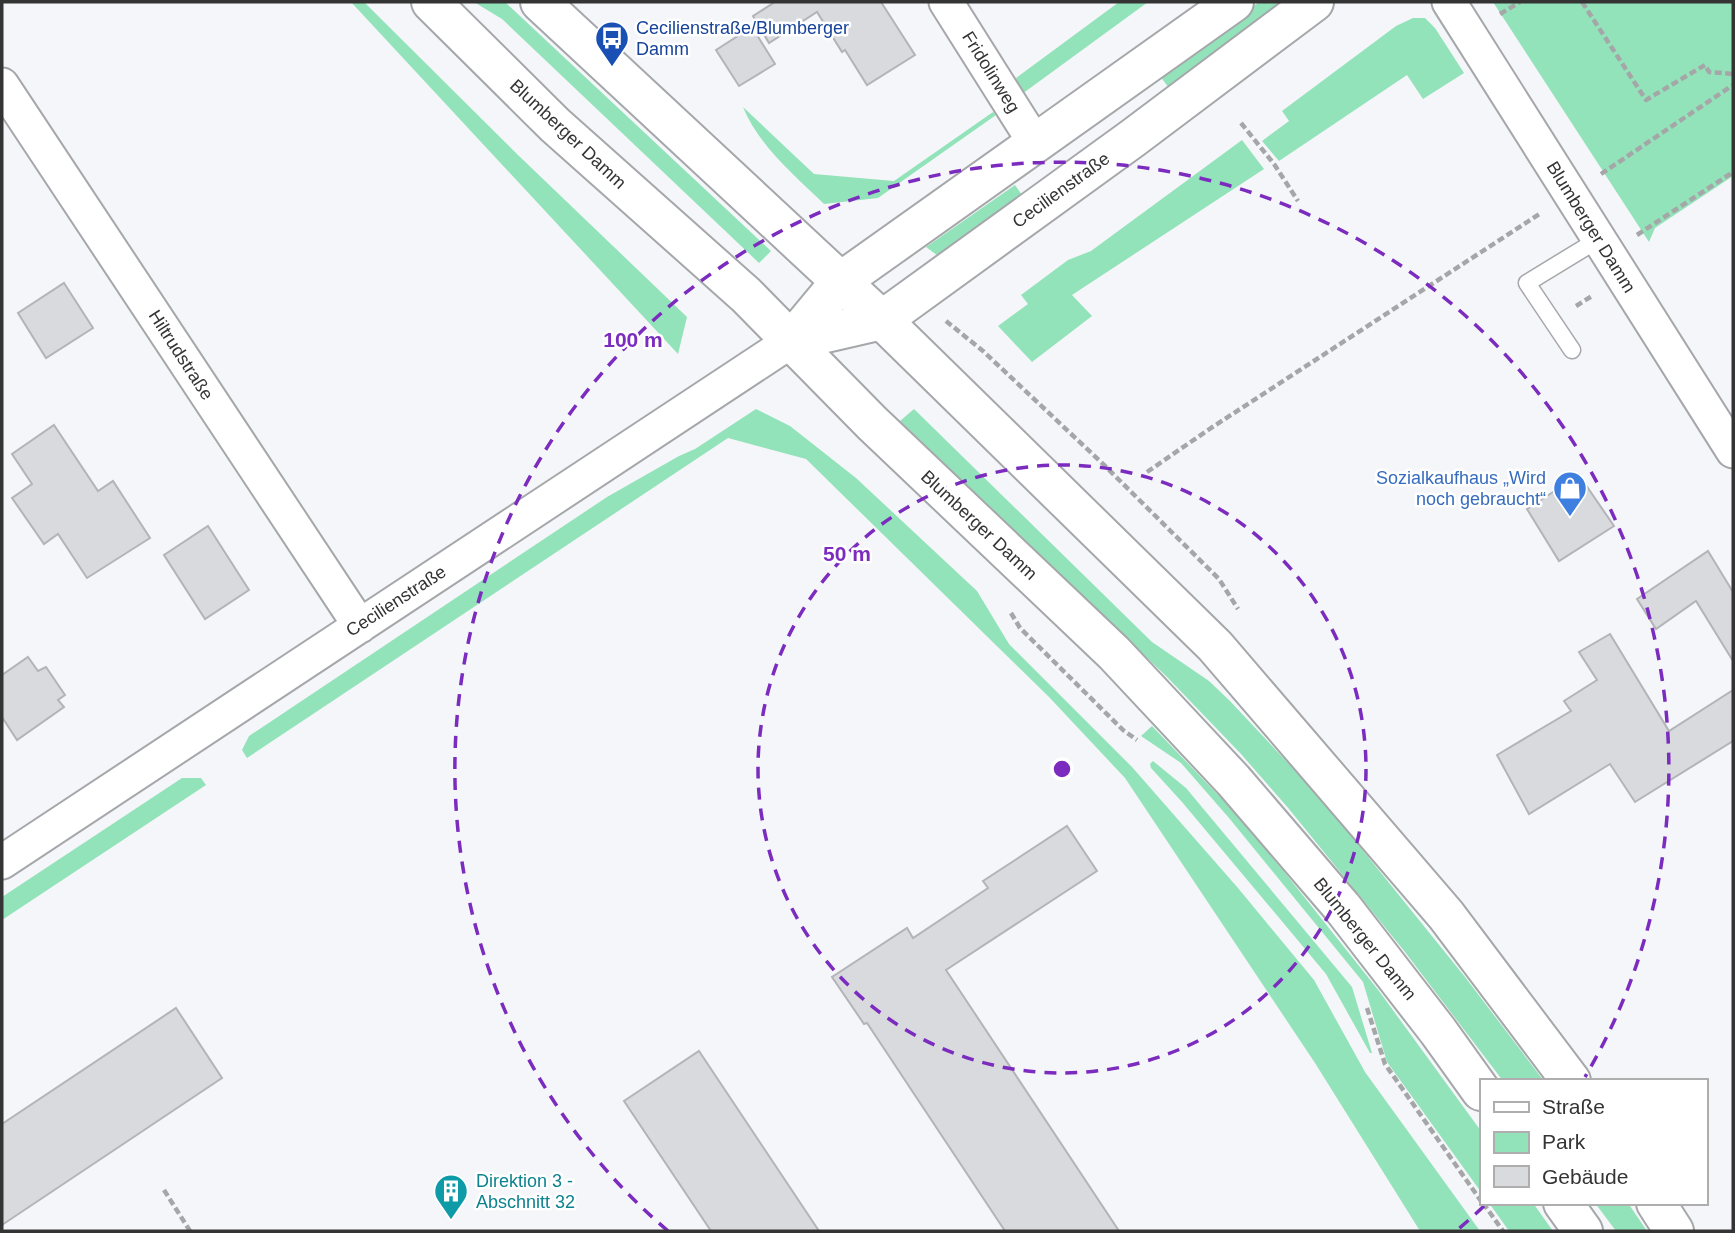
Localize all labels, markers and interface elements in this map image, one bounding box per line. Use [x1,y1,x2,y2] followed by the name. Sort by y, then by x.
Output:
[636,18,849,59] place label: Cecilienstraße/Blumberger Damm
[593,19,631,68] bus stop icon: Cecilienstraße/Blumberger Damm
[958,28,1024,116] street label: Fridolinweg
[506,75,630,193] street label: Blumberger Damm
[1009,148,1113,232] street label: Cecilienstraße
[1542,158,1640,296] street label: Blumberger Damm
[145,306,217,404] street label: Hiltrudstraße
[603,328,663,351] text: 100 m
[917,466,1041,584] street label: Blumberger Damm
[1376,468,1546,509] place label: Sozialkaufhaus „Wird noch gebraucht“
[1551,469,1589,518] shop icon: Sozialkaufhaus „Wird noch gebraucht“
[823,542,871,565] text: 50 m
[342,561,450,641] street label: Cecilienstraße
[1050,757,1074,781] centre of rings
[1310,874,1420,1004] street label: Blumberger Damm
[1480,1079,1707,1205] legend
[1542,1095,1605,1118] text: Straße
[1542,1130,1586,1153] text: Park
[1542,1165,1628,1188] text: Gebäude
[476,1171,575,1212] place label: Direktion 3 - Abschnitt 32
[432,1172,470,1221] building icon: Direktion 3 - Abschnitt 32

